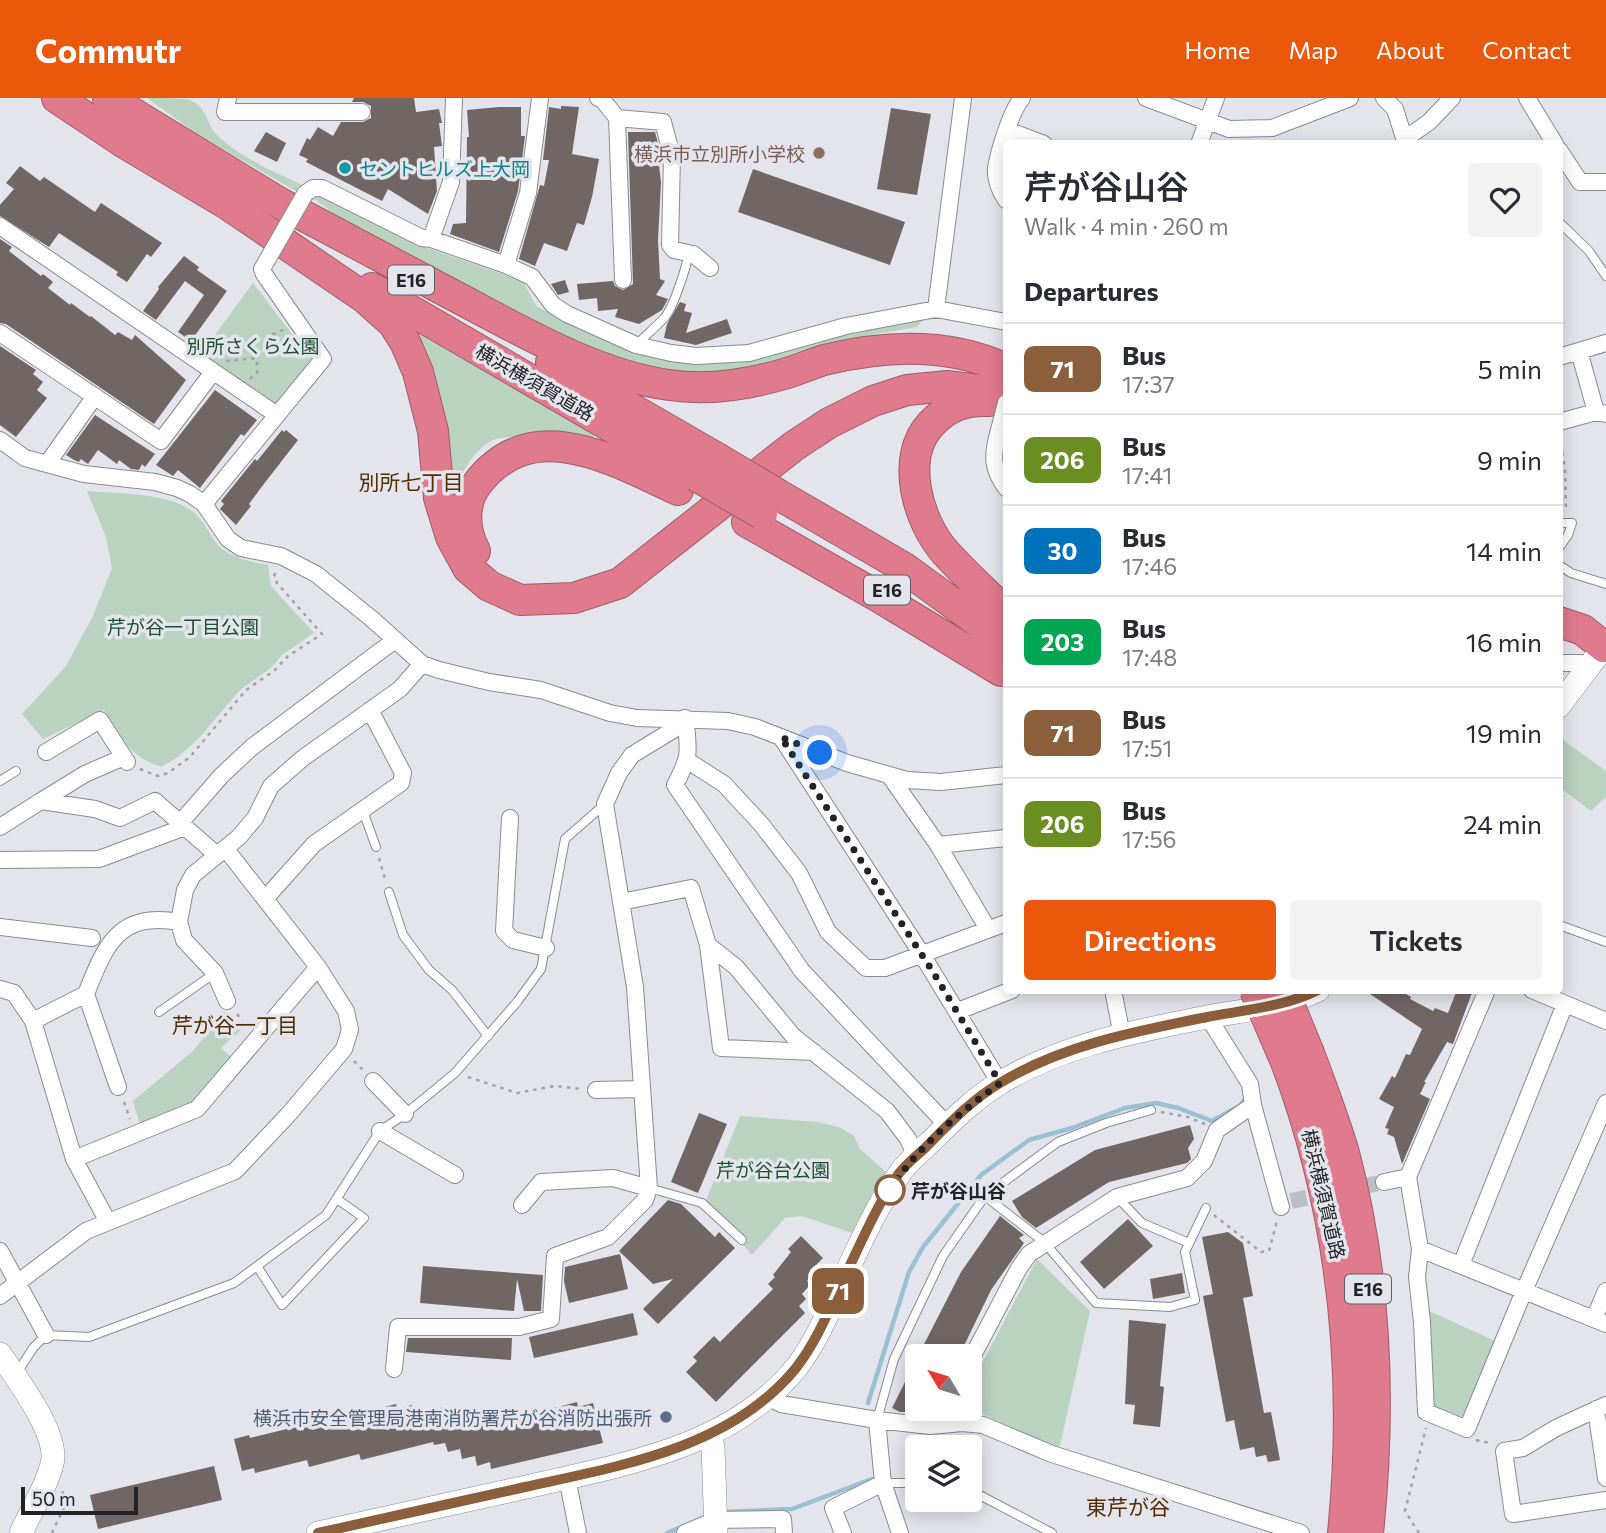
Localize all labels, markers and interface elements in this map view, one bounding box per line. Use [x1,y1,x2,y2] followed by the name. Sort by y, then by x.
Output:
[35,29,181,70] text: Commutr
[1185,35,1251,64] text: Home
[1289,35,1338,64] text: Map
[1376,35,1444,64] text: About
[1482,35,1571,64] text: Contact
[634,142,805,165] place label: 横浜市立別所小学校
[811,145,827,161] marker: 横浜市立別所小学校
[359,157,530,180] place label: セントヒルズ上大岡
[337,160,353,176] marker: セントヒルズ上大岡
[1468,163,1542,237] button: heart
[1024,165,1189,206] text: 芹が谷山谷
[1024,212,1229,240] text: Walk · 4 min · 260 m
[388,266,434,294] road number: E16
[1024,275,1159,306] text: Departures
[186,334,320,357] park label: 別所さくら公園
[472,339,598,425] street label: 横浜横須賀道路
[1122,339,1166,370] text: Bus
[1478,353,1542,384] text: 5 min
[1050,354,1075,383] text: 71
[1122,370,1175,398] text: 17:37
[1122,430,1166,461] text: Bus
[1477,444,1542,475] text: 9 min
[1040,445,1085,474] text: 206
[1122,461,1172,489] text: 17:41
[359,469,464,494] district label: 別所七丁目
[1122,521,1166,552] text: Bus
[1466,535,1542,566] text: 14 min
[1048,536,1077,565] text: 30
[1122,552,1177,580] text: 17:46
[864,576,910,604] road number: E16
[1122,612,1166,643] text: Bus
[107,615,259,638] park label: 芹が谷一丁目公園
[1466,626,1542,657] text: 16 min
[1041,627,1084,656] text: 203
[1122,643,1177,671] text: 17:48
[1122,703,1166,734] text: Bus
[1466,717,1542,748] text: 19 min
[1050,718,1075,747] text: 71
[1122,734,1172,762] text: 17:51
[802,735,837,770] your location
[1122,794,1166,825] text: Bus
[1463,808,1542,839] text: 24 min
[1040,809,1085,838] text: 206
[1122,825,1177,853] text: 17:56
[1024,900,1276,980] button: Directions
[1290,900,1542,980] button: Tickets
[172,1012,298,1037] district label: 芹が谷一丁目
[1298,1127,1350,1261] street label: 横浜横須賀道路
[716,1158,830,1181] park label: 芹が谷台公園
[875,1175,905,1205] marker: 芹が谷山谷
[911,1179,1006,1202] place label: 芹が谷山谷
[806,1268,870,1314] line badge: 71
[1345,1274,1391,1304] road number: E16
[826,1276,850,1305] text: 71
[905,1344,982,1421] north arrow
[905,1344,982,1512] map controls
[253,1406,652,1429] place label: 横浜市安全管理局港南消防署芹が谷消防出張所
[658,1409,674,1425] marker: 横浜市安全管理局港南消防署芹が谷消防出張所
[905,1435,982,1512] button: layers
[21,1484,138,1516] scale bar
[32,1487,76,1510] text: 50 m
[1086,1494,1170,1519] district label: 東芹が谷

